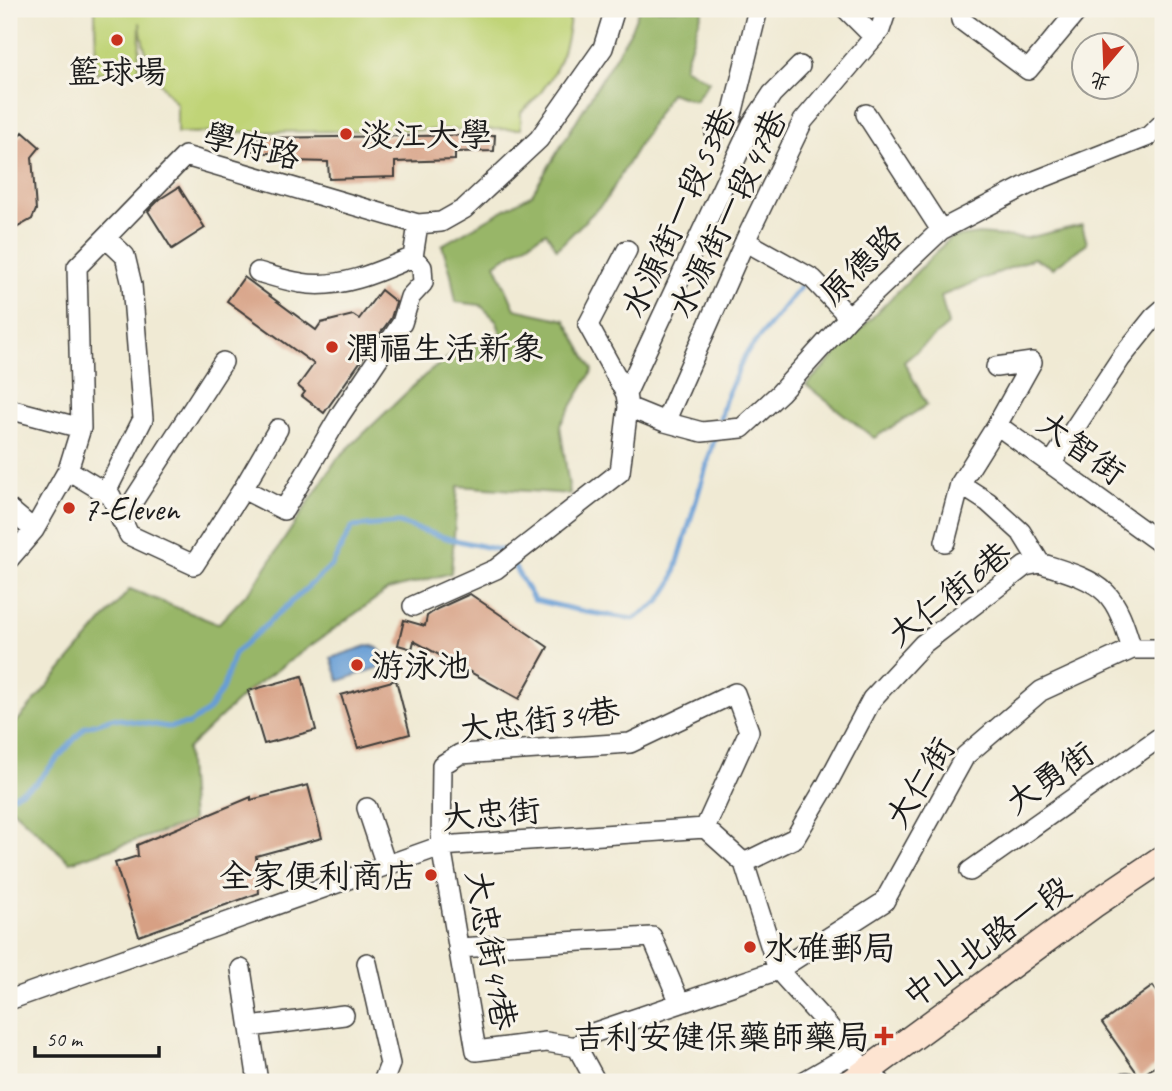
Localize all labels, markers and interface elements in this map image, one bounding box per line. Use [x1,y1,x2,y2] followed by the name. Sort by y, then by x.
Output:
[109,32,125,48] marker: 籃球場
[1070,32,1140,102] north arrow
[68,51,167,93] place label: 籃球場
[1087,67,1113,96] text: 北
[612,100,746,324] street label: 水源街一段53巷
[659,102,797,325] street label: 水源街一段47巷
[199,114,305,178] street label: 學府路
[360,114,492,156] place label: 淡江大學
[338,126,354,142] marker: 淡江大學
[810,215,911,314] street label: 原德路
[346,327,544,369] place label: 潤福生活新象
[324,339,340,355] marker: 潤福生活新象
[1029,402,1134,494] street label: 大智街
[83,488,181,530] place label: 7-Eleven
[61,500,77,516] marker: 7-Eleven
[879,532,1020,656] street label: 大仁街6巷
[371,645,470,687] place label: 游泳池
[349,657,365,673] marker: 游泳池
[456,689,622,751] street label: 大忠街34巷
[876,729,964,836] street label: 大仁街
[997,732,1102,823] street label: 大勇街
[440,789,542,839] street label: 大忠街
[219,855,417,897] place label: 全家便利商店
[423,867,439,883] marker: 全家便利商店
[456,867,526,1033] street label: 大忠街41巷
[894,867,1079,1017] street label: 中山北路一段
[764,927,896,969] place label: 水碓郵局
[742,939,758,955] marker: 水碓郵局
[35,1014,159,1058] scale bar
[573,1016,870,1058] place label: 吉利安健保藥師藥局
[46,1026,84,1052] text: 50 m
[876,1028,892,1044] marker: 吉利安健保藥師藥局

